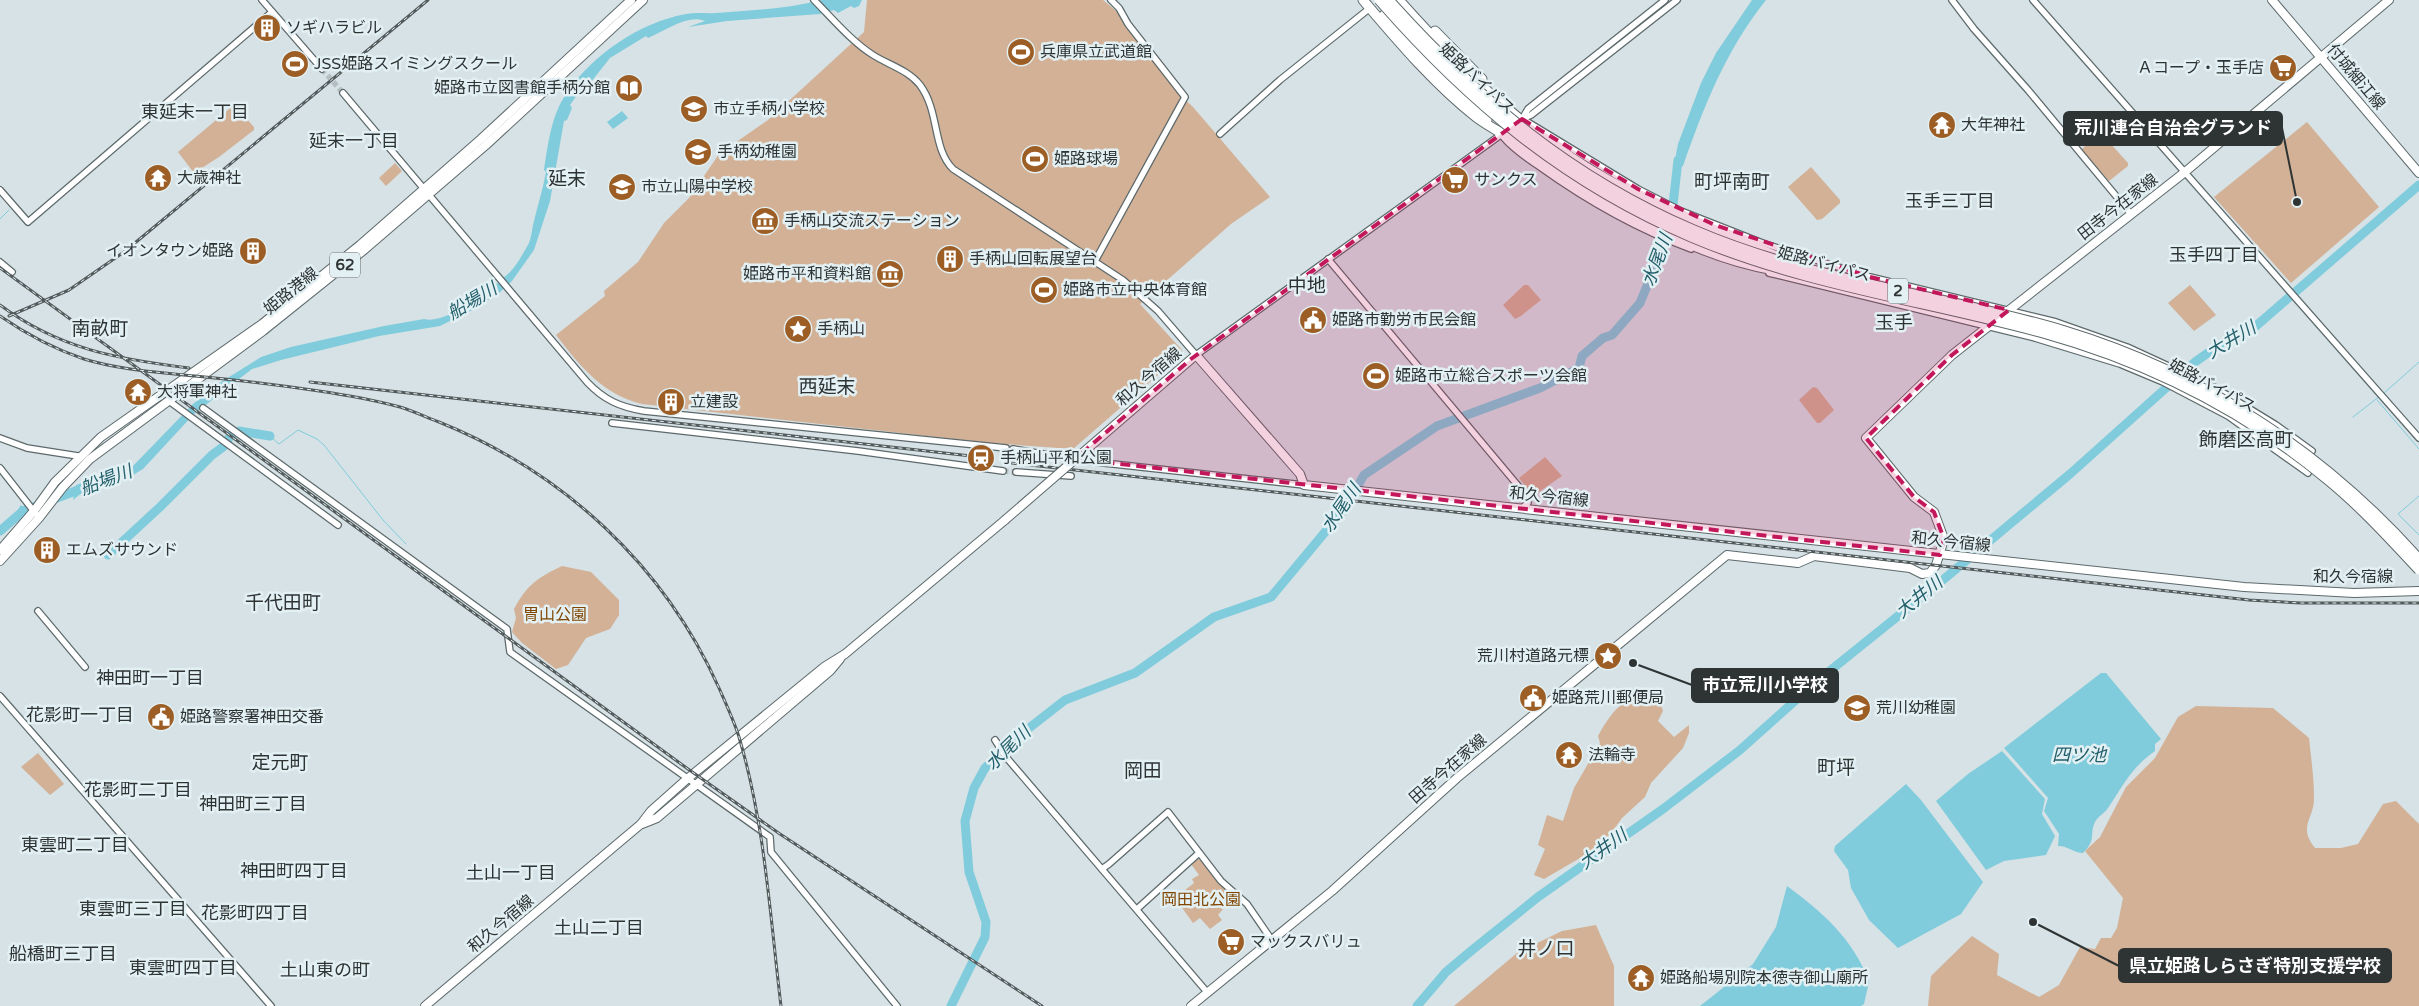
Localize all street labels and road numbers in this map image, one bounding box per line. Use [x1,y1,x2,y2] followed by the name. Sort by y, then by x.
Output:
[1435,39,1519,119] street label: 姫路バイパス
[2323,40,2389,114] street label: 付城細江線
[2074,170,2162,244] street label: 田寺今在家線
[1775,242,1873,286] street label: 姫路バイパス
[330,252,360,278] road number: 62
[260,263,322,319] street label: 姫路港線
[1888,278,1908,304] road number: 2
[1112,343,1186,411] street label: 和久今宿線
[2165,355,2259,417] street label: 姫路バイパス
[1508,483,1590,511] street label: 和久今宿線
[1910,528,1992,556] street label: 和久今宿線
[2313,567,2393,587] street label: 和久今宿線
[1405,730,1491,808] street label: 田寺今在家線
[464,891,538,957] street label: 和久今宿線

